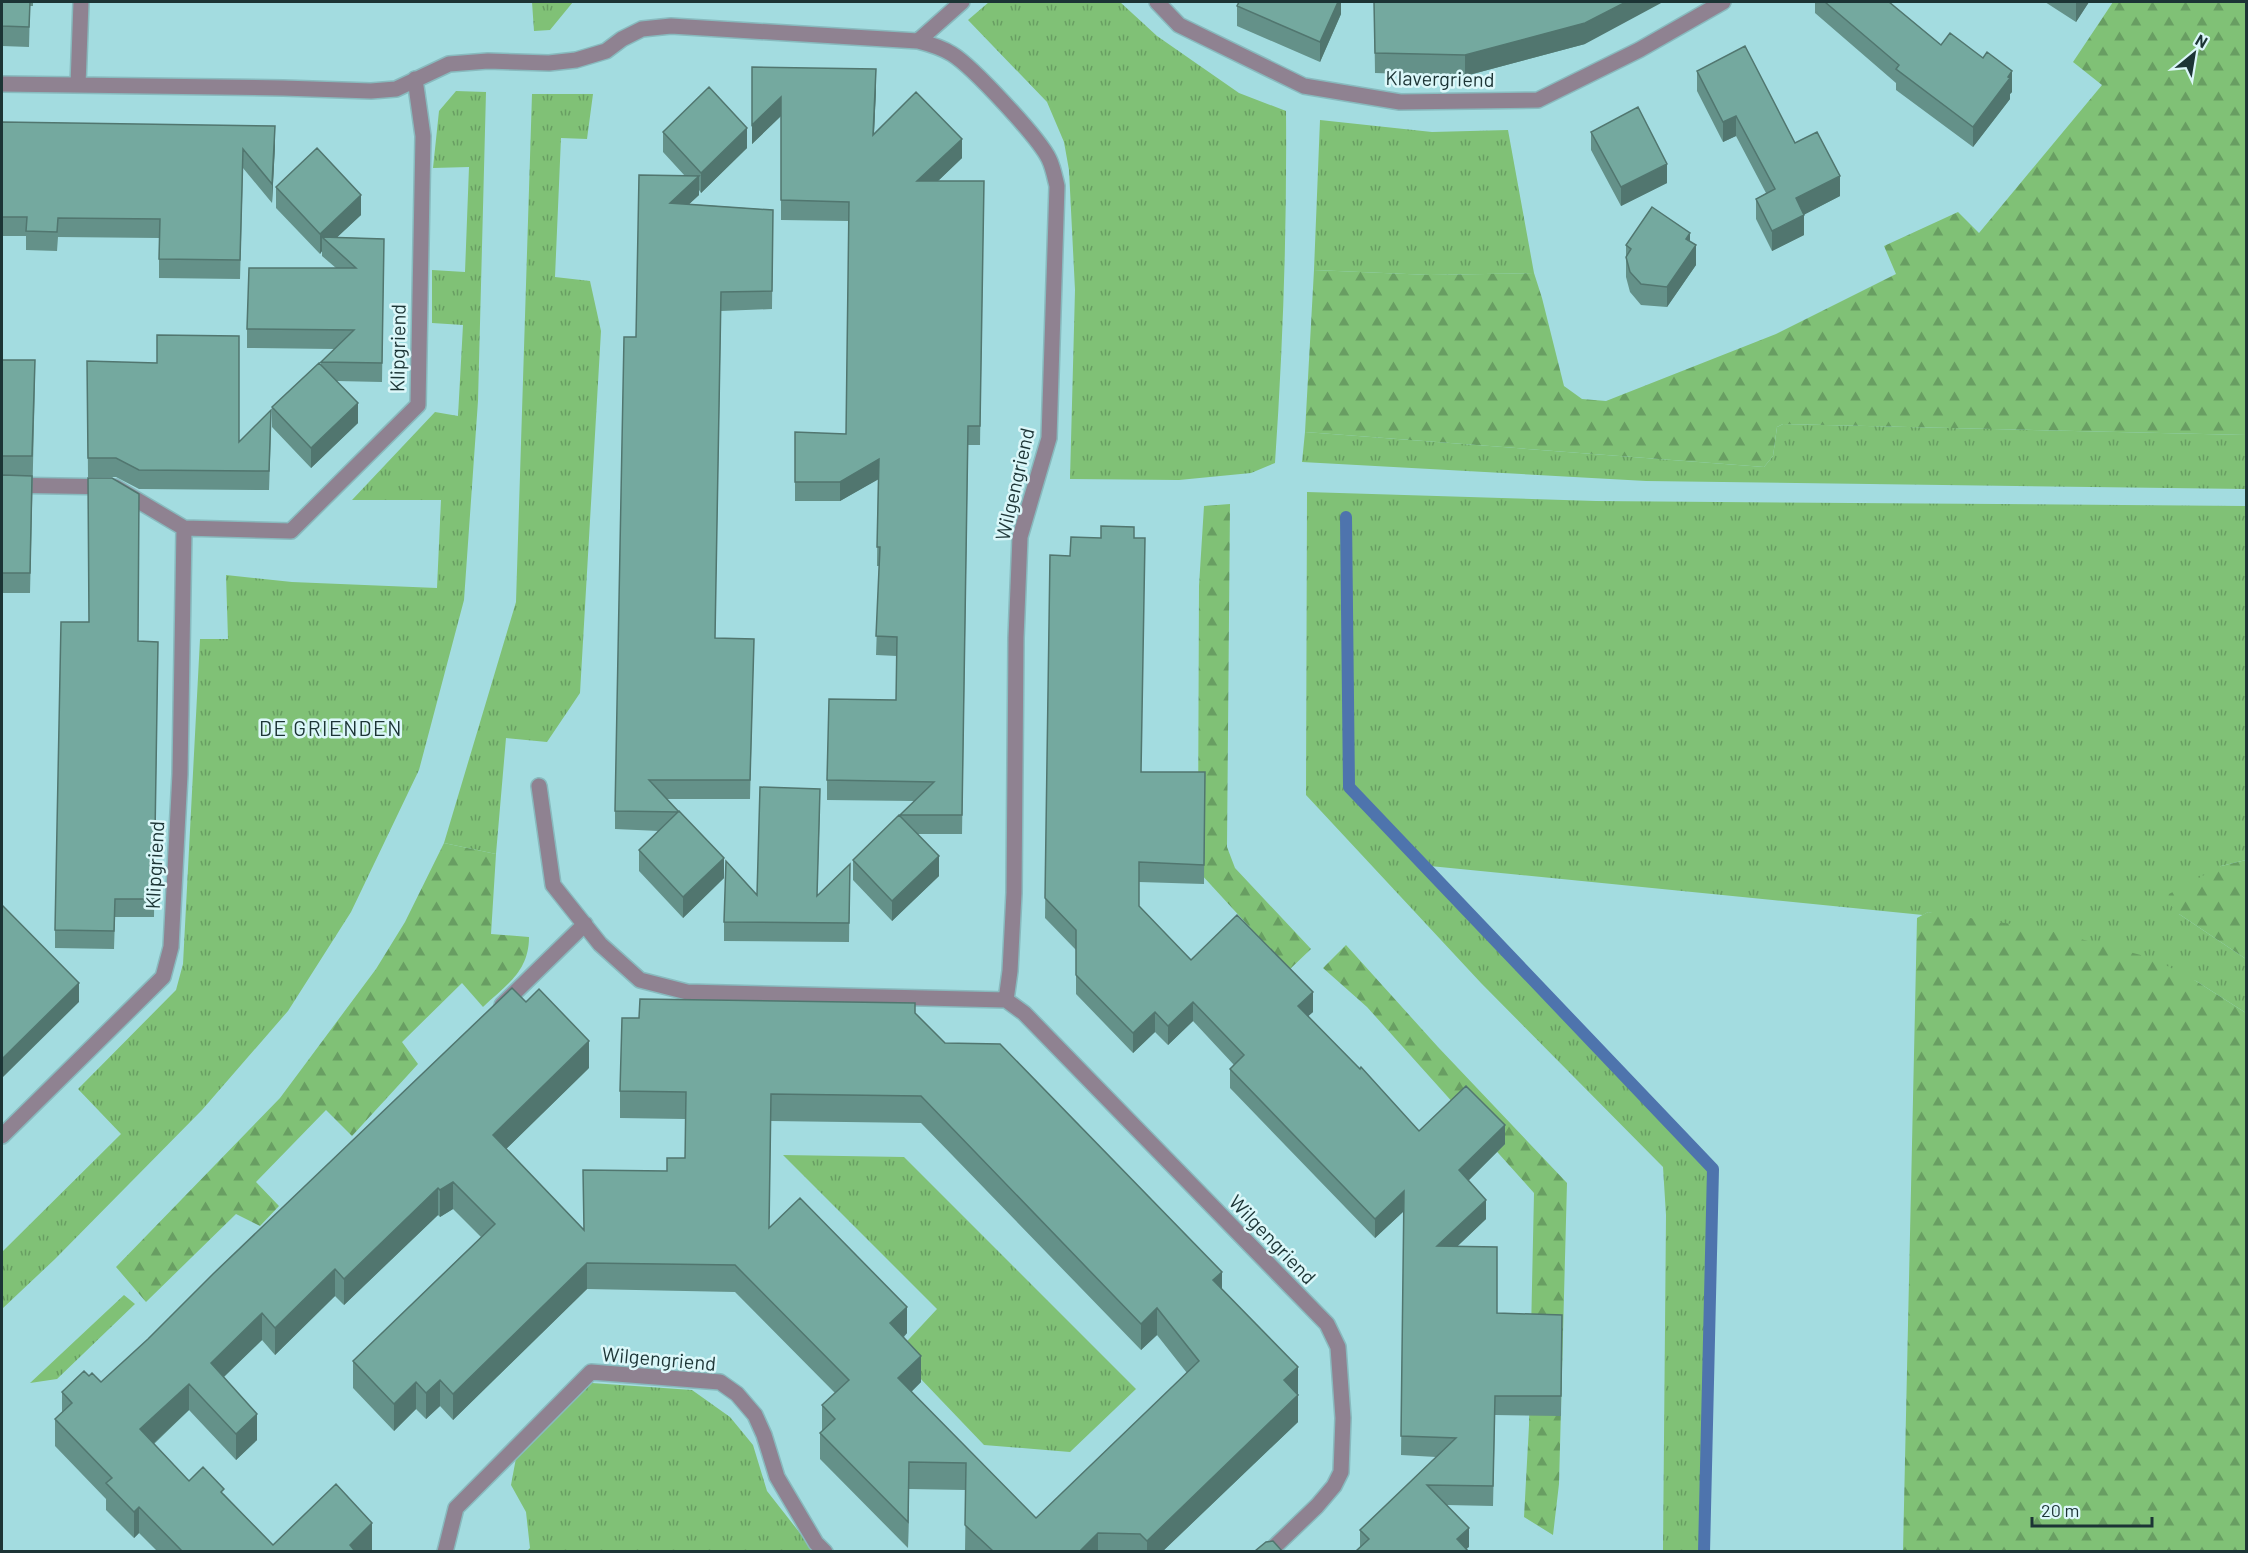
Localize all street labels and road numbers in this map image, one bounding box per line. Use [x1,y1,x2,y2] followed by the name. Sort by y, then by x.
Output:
[1385,65,1495,91] street label: Klavergriend
[384,304,410,392] street label: Klipgriend
[989,425,1039,543] street label: Wilgengriend
[140,820,168,910] street label: Klipgriend
[1225,1189,1321,1289] street label: Wilgengriend
[601,1341,717,1375] street label: Wilgengriend

